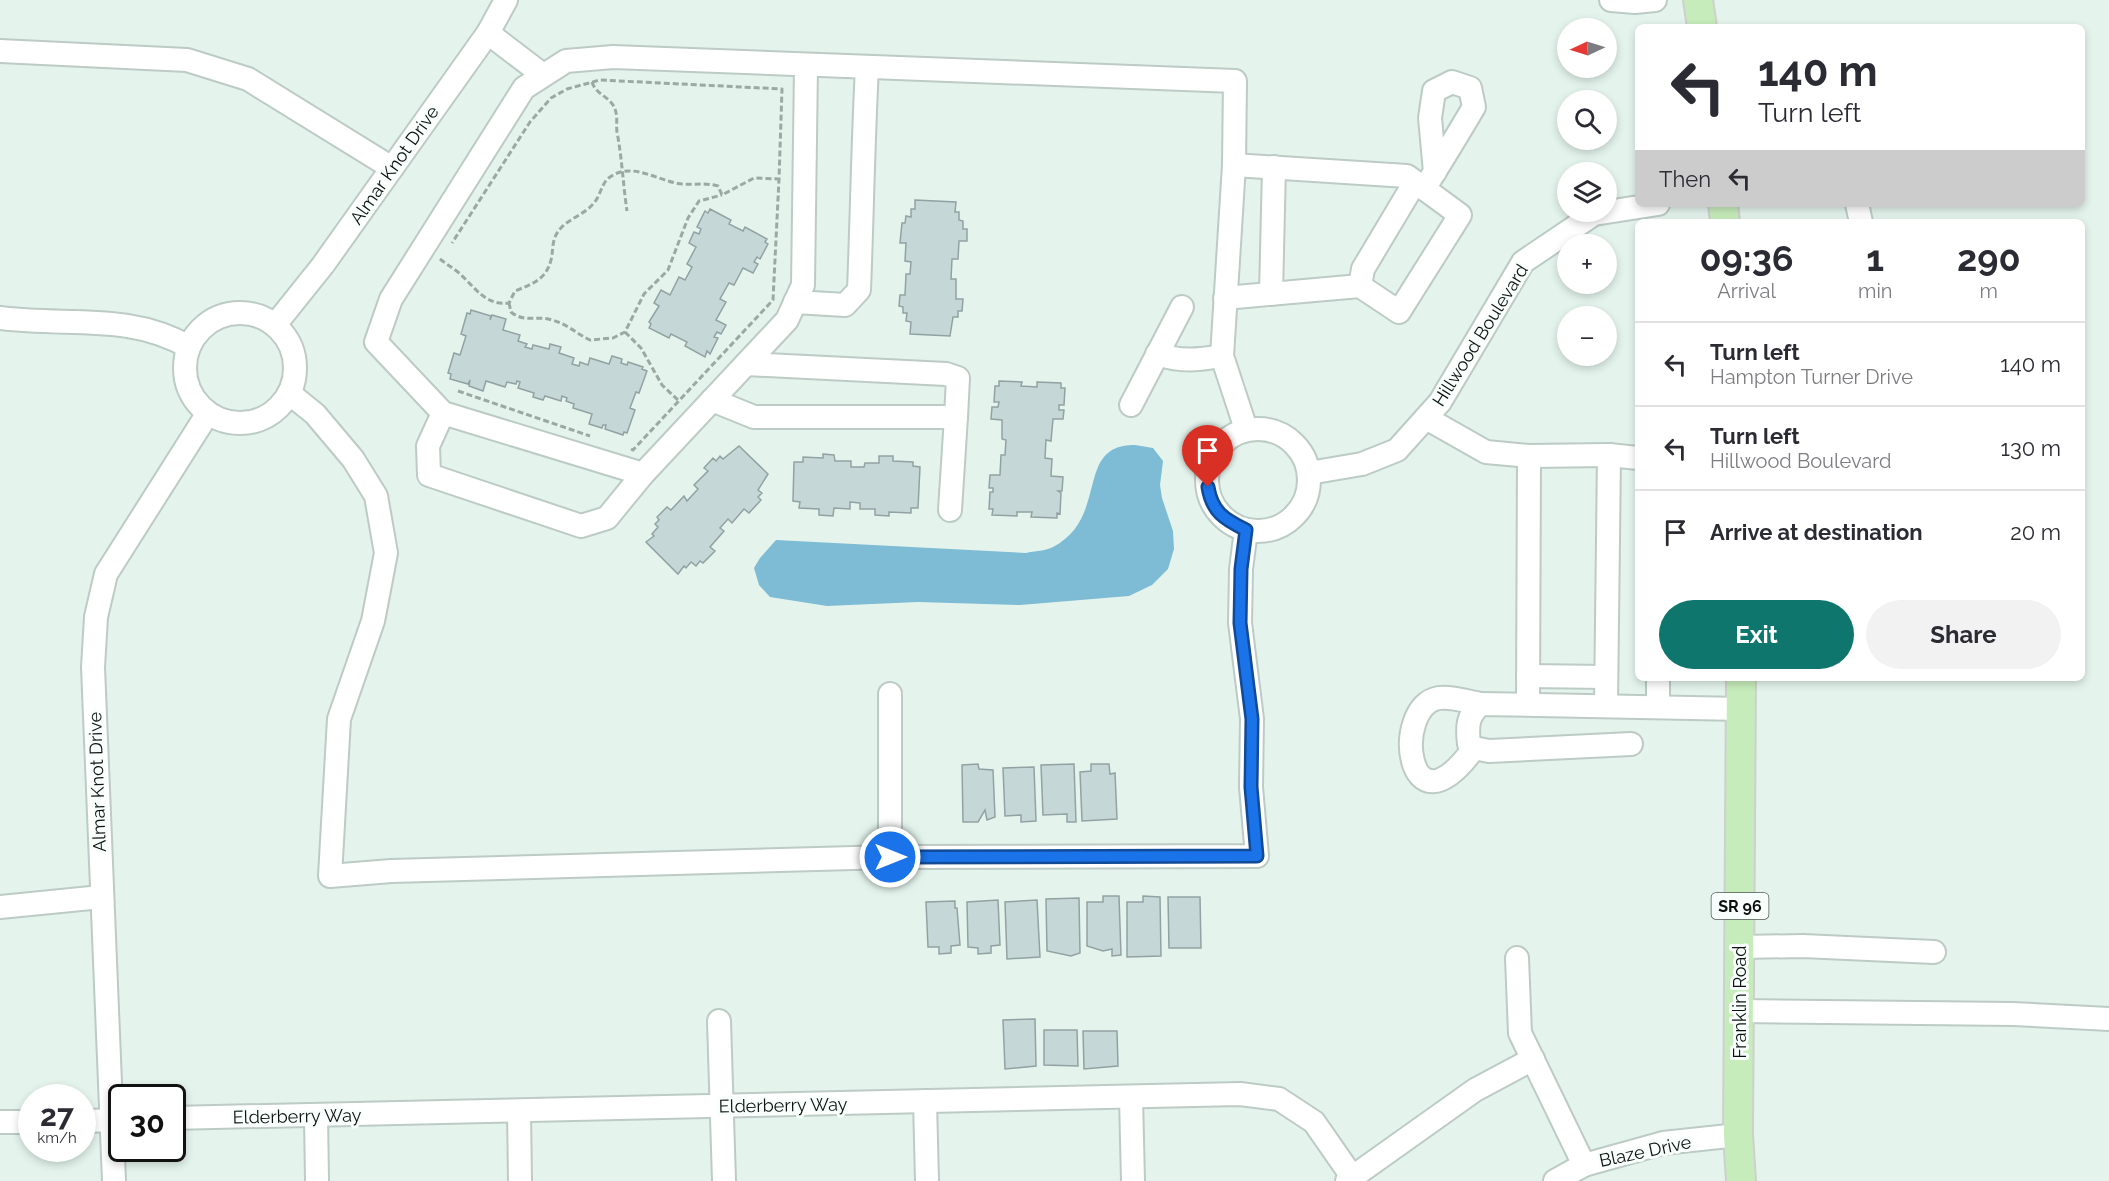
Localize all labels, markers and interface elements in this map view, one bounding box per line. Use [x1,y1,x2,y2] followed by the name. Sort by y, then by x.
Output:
[1557,18,1617,78] north arrow
[1557,18,1617,366] map controls
[1758,47,1878,96] text: 140 m
[1659,48,1737,126] icon: left
[1557,90,1617,150] button: search
[1758,97,1861,128] text: Turn left
[345,101,443,228] street label: Almar Knot Drive
[1557,162,1617,222] button: layers
[1723,162,1756,195] icon: left
[1659,166,1711,192] text: Then
[1557,234,1617,294] button: +
[1699,237,1794,279] text: 09:36
[1866,237,1884,279] text: 1
[1957,237,2021,279] text: 290
[1428,260,1532,410] street label: Hillwood Boulevard
[1717,279,1776,303] text: Arrival
[1858,279,1892,303] text: min
[1980,279,1998,303] text: m
[1557,306,1617,366] button: −
[1710,339,1800,365] text: Turn left
[1659,348,1692,381] icon: left
[2000,351,2061,377] text: 140 m
[1710,365,1913,389] text: Hampton Turner Drive
[1710,423,1800,449] text: Turn left
[1182,425,1233,487] pin
[1659,432,1692,465] icon: left
[1191,434,1224,467] icon: arrive
[2001,435,2061,461] text: 130 m
[1710,449,1891,473] text: Hillwood Boulevard
[1659,516,1692,549] icon: arrive
[1710,519,1923,545] text: Arrive at destination
[2010,519,2061,545] text: 20 m
[1659,600,1854,669] button: Exit
[1866,600,2061,669] button: Share
[84,711,110,852] street label: Almar Knot Drive
[858,825,922,889] position arrow
[1712,893,1768,919] road number: SR 96
[1729,945,1750,1059] street label: Franklin Road
[108,1084,186,1162] speed limit sign: 30
[719,1093,848,1117] street label: Elderberry Way
[40,1098,74,1133] text: 27
[233,1104,362,1128] street label: Elderberry Way
[37,1129,77,1147] text: km/h
[1597,1131,1693,1171] street label: Blaze Drive

